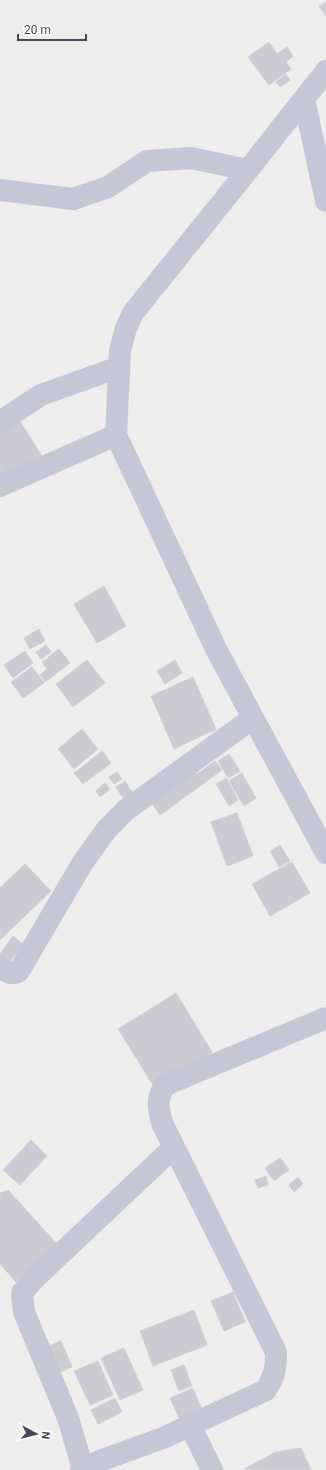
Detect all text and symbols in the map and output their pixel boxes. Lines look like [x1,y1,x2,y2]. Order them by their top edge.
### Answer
scale bar [18,16,86,42]
text: 20 m [24,23,51,37]
north arrow [16,1414,56,1454]
text: N [38,1431,52,1440]

